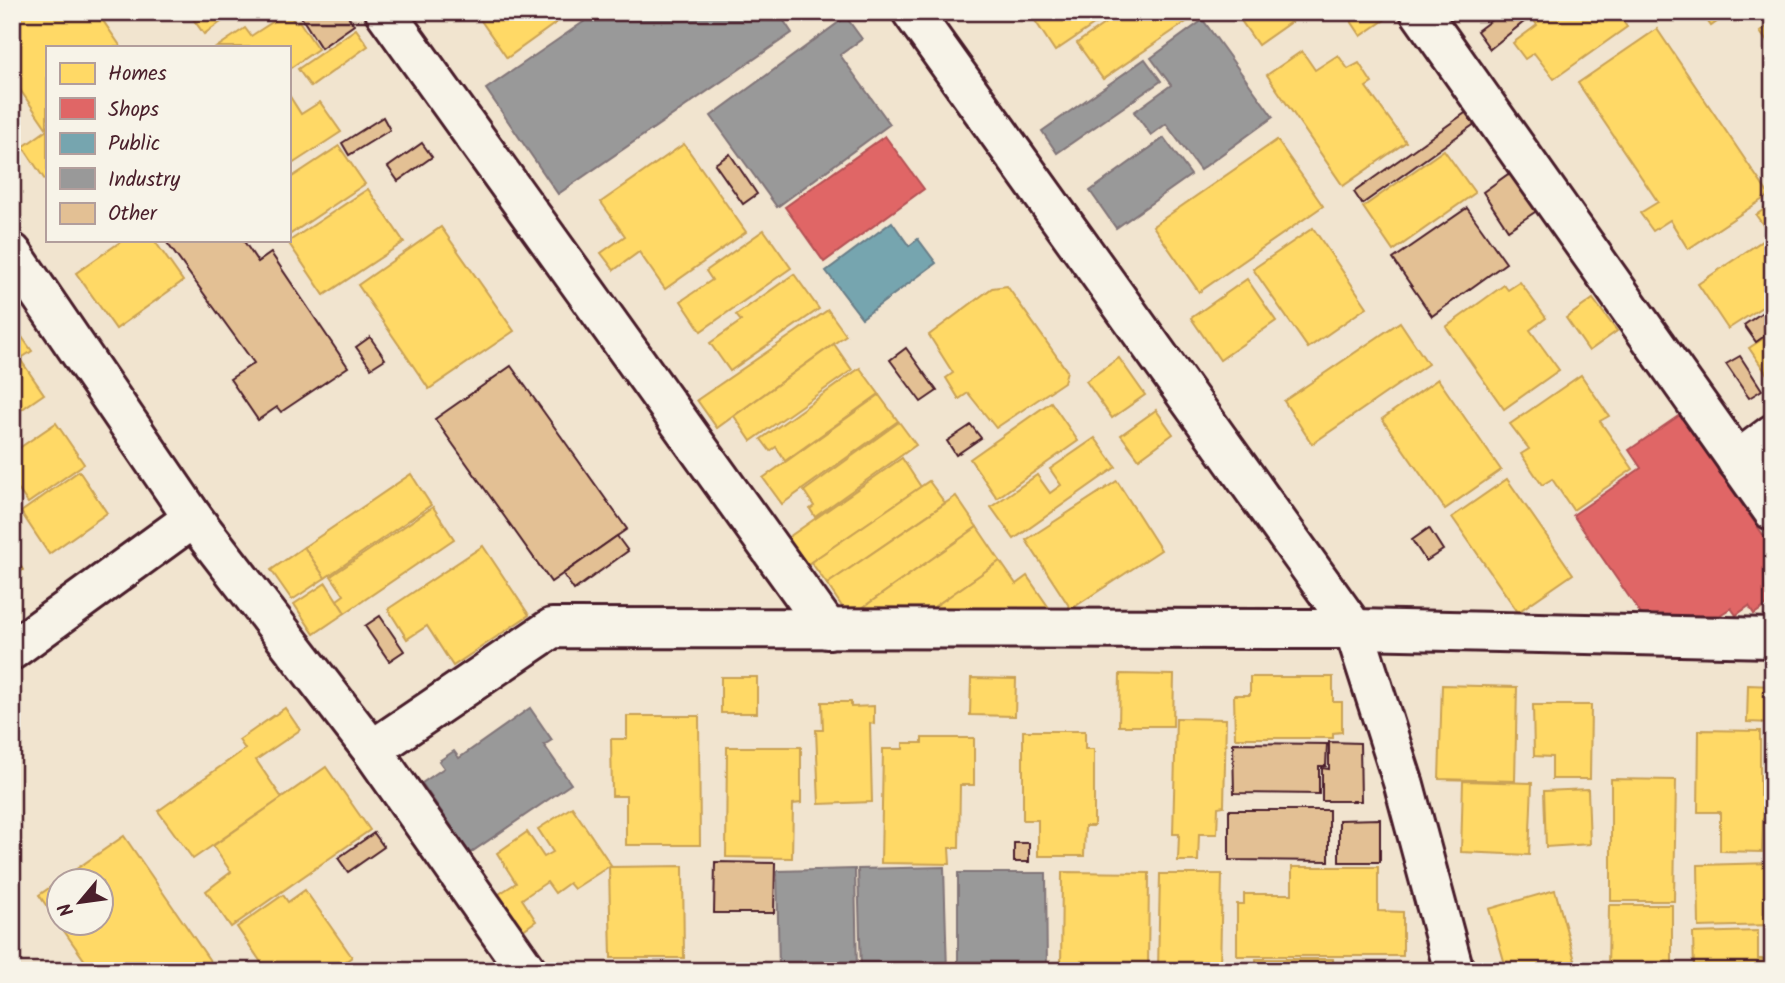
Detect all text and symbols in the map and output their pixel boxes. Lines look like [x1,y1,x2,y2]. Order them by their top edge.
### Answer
legend [46,46,290,242]
text: Homes [108,58,167,91]
text: Shops [108,94,159,127]
text: Public [108,128,160,161]
text: Industry [108,164,180,197]
text: Other [108,198,158,231]
north arrow [46,867,116,937]
text: N [51,897,83,922]

